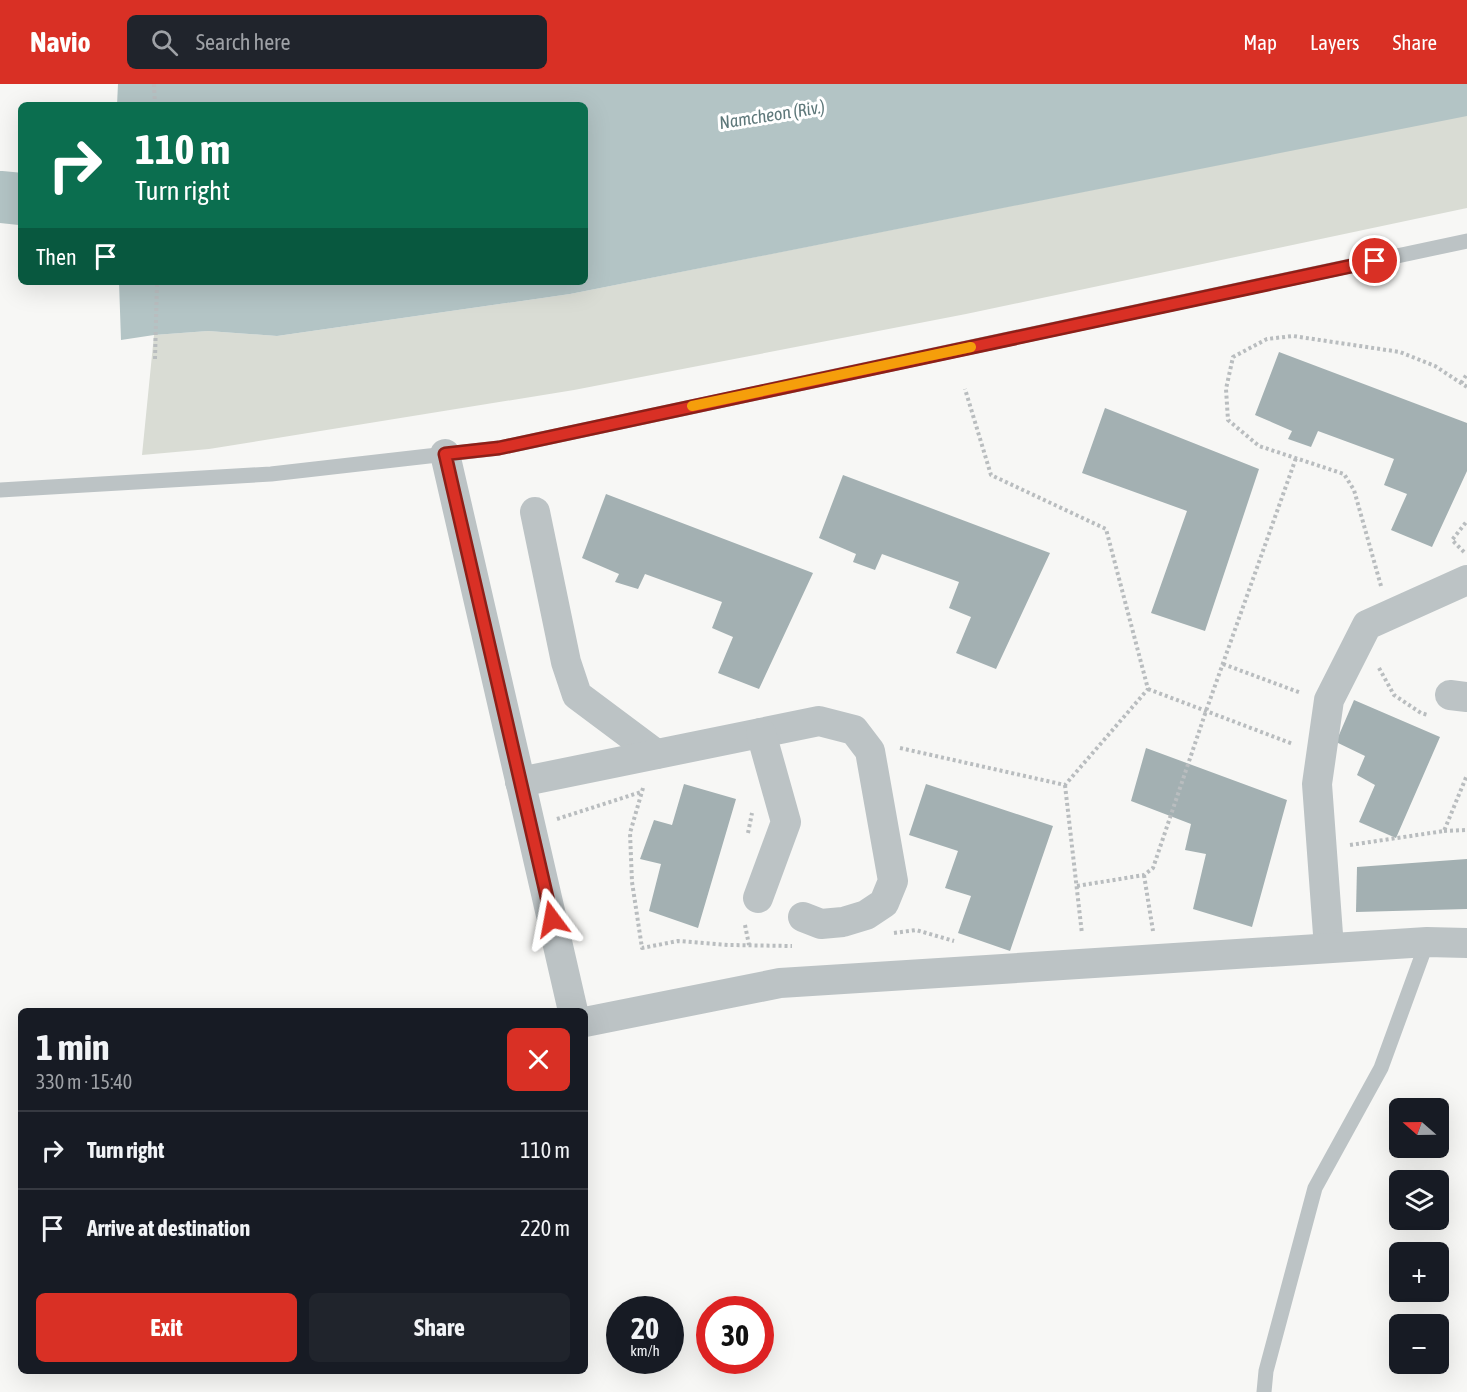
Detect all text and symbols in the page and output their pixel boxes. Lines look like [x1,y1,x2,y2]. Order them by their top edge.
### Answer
search box [127,15,547,69]
text: Navio [30,26,91,58]
icon: search [148,26,181,59]
text: Search here [196,29,291,55]
text: Map [1243,30,1277,54]
text: Layers [1310,30,1360,54]
text: Share [1393,30,1437,54]
water label: Namcheon (Riv.) [718,96,826,133]
text: 110 m [135,125,230,173]
icon: right [36,126,114,204]
text: Turn right [135,175,230,206]
pin [1349,235,1400,286]
icon: arrive [89,240,122,273]
text: Then [36,244,77,270]
icon: arrive [1358,244,1391,277]
position arrow [520,887,584,951]
text: 1 min [36,1026,110,1068]
button: close [507,1028,570,1091]
text: 330 m · 15:40 [36,1070,132,1093]
north arrow [1389,1098,1449,1158]
map controls [1389,1098,1449,1374]
icon: right [36,1134,69,1167]
text: Turn right [87,1137,164,1163]
text: 110 m [520,1137,570,1163]
button: layers [1389,1170,1449,1230]
icon: arrive [36,1212,69,1245]
text: Arrive at destination [87,1215,250,1241]
text: 220 m [520,1215,570,1241]
button: + [1389,1242,1449,1302]
button: Exit [36,1293,297,1362]
button: Share [309,1293,570,1362]
speed limit sign: 30 [696,1296,774,1374]
text: 20 [631,1311,659,1345]
button: − [1389,1314,1449,1374]
text: km/h [630,1342,660,1359]

